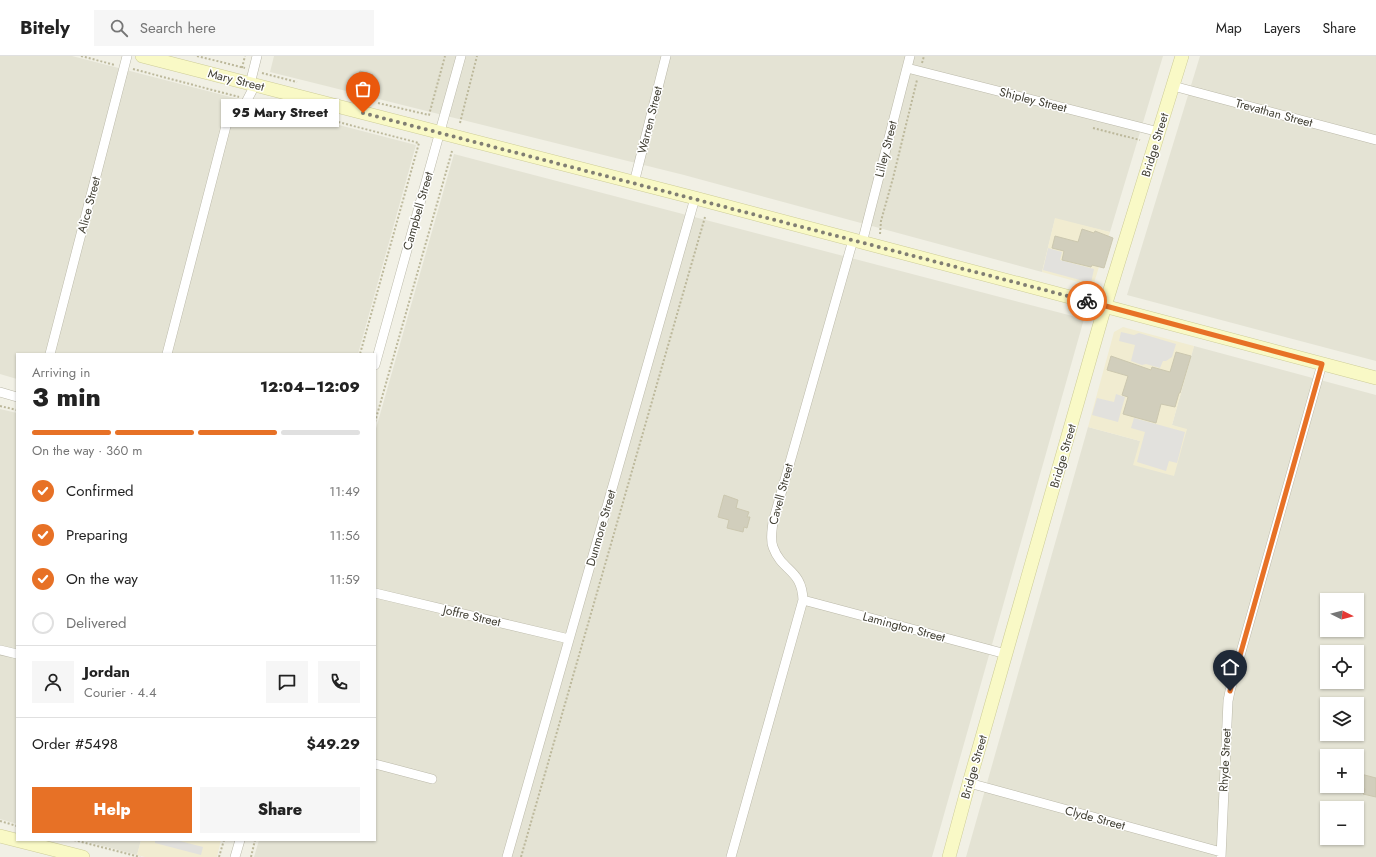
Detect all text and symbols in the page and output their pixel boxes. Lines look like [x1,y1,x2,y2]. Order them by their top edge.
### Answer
search box [94,10,374,46]
text: Bitely [20,14,70,41]
icon: search [108,17,130,39]
text: Search here [140,17,216,39]
text: Map [1216,18,1242,38]
text: Layers [1264,18,1300,38]
text: Share [1322,18,1356,38]
street label: Mary Street [206,64,266,96]
pin [346,72,380,113]
icon: bag [352,78,374,100]
street label: Shipley Street [997,83,1069,117]
street label: Warren Street [633,84,667,156]
street label: Trevathan Street [1233,94,1315,132]
callout: 95 Mary Street [221,99,339,127]
text: 95 Mary Street [232,103,328,122]
street label: Bridge Street [1137,111,1173,179]
street label: Lilley Street [870,119,902,179]
street label: Campbell Street [398,169,438,252]
street label: Alice Street [73,175,105,235]
courier [1067,281,1107,321]
icon: bike [1076,290,1098,312]
text: Arriving in [32,363,90,382]
text: 12:04–12:09 [260,376,360,398]
text: 3 min [32,378,101,416]
street label: Bridge Street [1045,422,1081,490]
text: On the way · 360 m [32,441,142,460]
street label: Cavell Street [764,461,798,527]
icon: check [32,480,54,502]
text: Confirmed [66,480,134,502]
text: 11:49 [329,482,360,501]
street label: Dunmore Street [581,487,621,568]
icon: check [32,524,54,546]
text: Preparing [66,524,128,546]
text: 11:56 [330,526,360,545]
icon: check [32,568,54,590]
text: On the way [66,568,138,590]
text: 11:59 [330,570,360,589]
north arrow [1320,593,1364,637]
map controls [1320,593,1364,845]
street label: Joffre Street [439,600,503,631]
street label: Lamington Street [861,607,947,647]
text: Delivered [66,612,127,634]
button: locate [1320,645,1364,689]
pin [1213,650,1247,691]
icon: home [1219,656,1241,678]
button: person [32,661,74,703]
text: Jordan [84,661,130,683]
button: chat [266,661,308,703]
button: phone [318,661,360,703]
text: Courier · 4.4 [84,683,157,702]
button: layers [1320,697,1364,741]
street label: Rhyde Street [1214,728,1236,792]
text: Order #5498 [32,733,118,755]
text: $49.29 [307,733,360,755]
street label: Bridge Street [956,733,992,801]
button: + [1320,749,1364,793]
button: Help [32,787,192,833]
button: Share [200,787,360,833]
street label: Clyde Street [1063,801,1127,835]
button: − [1320,801,1364,845]

